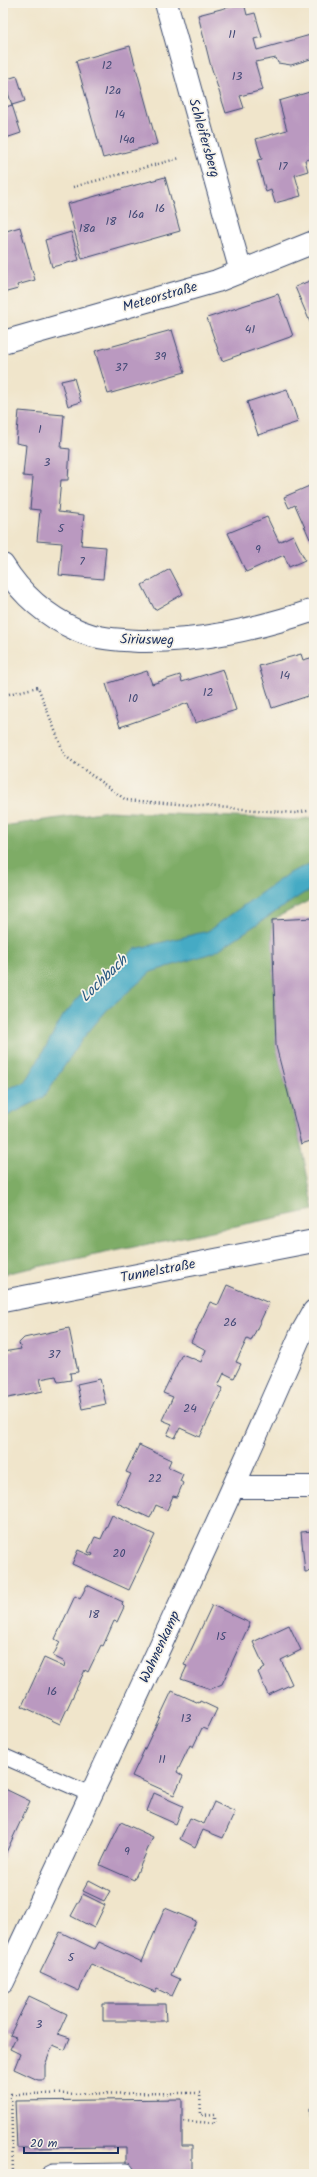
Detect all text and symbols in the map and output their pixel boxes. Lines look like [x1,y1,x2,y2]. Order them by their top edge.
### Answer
house number: 11 [228,25,236,44]
house number: 12 [102,56,112,75]
house number: 13 [232,67,242,86]
house number: 12a [105,81,122,100]
street label: Schleifersberg [182,96,226,180]
house number: 14 [115,105,126,124]
house number: 14a [119,130,135,149]
house number: 17 [278,157,288,176]
house number: 16 [155,199,165,218]
house number: 16a [128,205,144,224]
house number: 18 [106,212,117,231]
house number: 18a [79,219,96,238]
street label: Meteorstraße [120,276,201,318]
house number: 41 [245,320,255,339]
house number: 39 [154,347,166,366]
house number: 37 [115,358,128,377]
house number: 1 [38,420,42,439]
house number: 3 [44,453,51,472]
house number: 5 [58,519,66,538]
house number: 9 [255,540,261,559]
house number: 7 [79,552,85,571]
street label: Siriusweg [120,629,174,651]
house number: 14 [280,666,291,685]
house number: 12 [203,683,213,702]
house number: 10 [128,689,138,708]
water label: Lochbach [74,948,135,1008]
street label: Tunnelstraße [119,1253,198,1289]
house number: 26 [223,1313,237,1332]
house number: 37 [48,1345,61,1364]
house number: 24 [183,1399,197,1418]
house number: 22 [148,1469,162,1488]
house number: 20 [113,1544,125,1563]
house number: 18 [89,1605,100,1624]
street label: Wahnenkamp [134,1607,186,1687]
house number: 15 [216,1627,228,1646]
house number: 16 [47,1682,57,1701]
house number: 13 [181,1709,191,1728]
house number: 11 [158,1750,166,1769]
house number: 9 [124,1842,130,1861]
house number: 5 [68,1948,76,1967]
house number: 3 [36,2015,43,2034]
scale bar [24,2129,118,2155]
text: 20 m [30,2134,58,2153]

